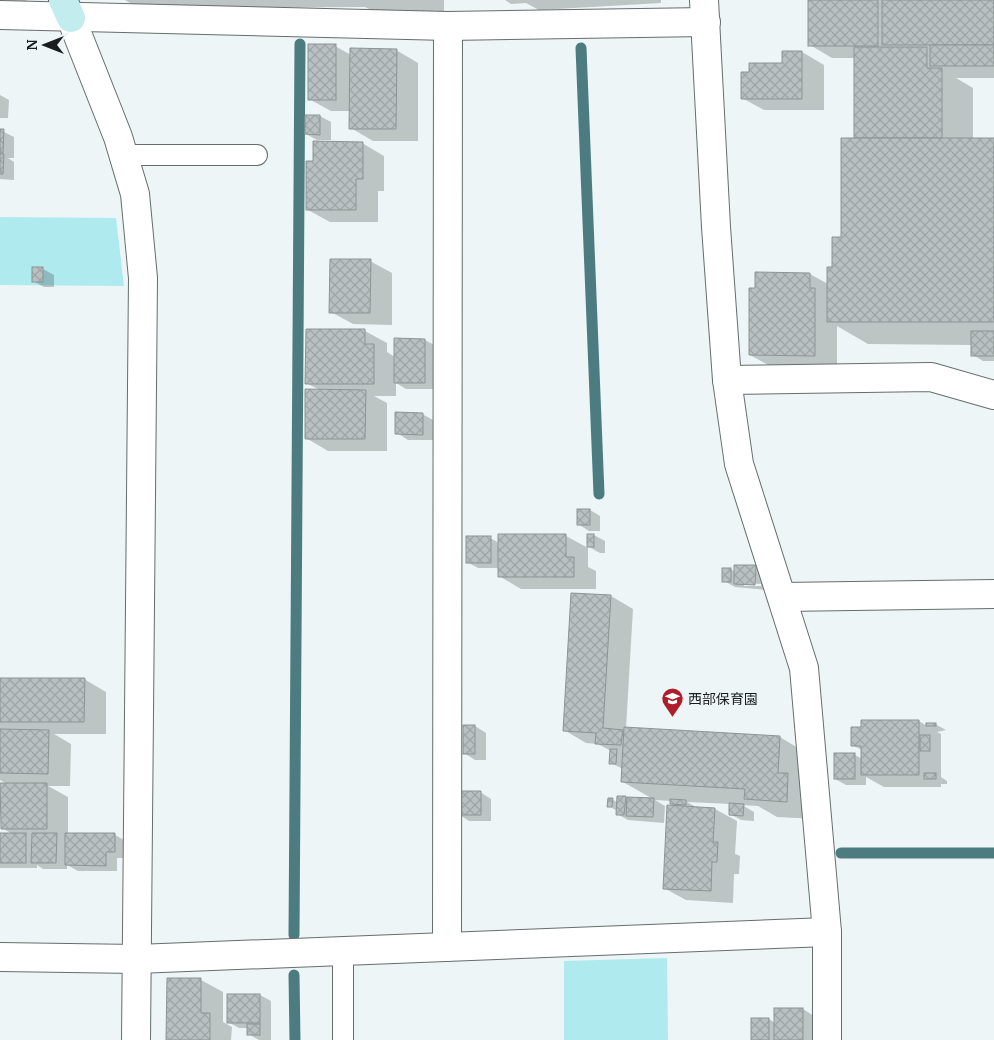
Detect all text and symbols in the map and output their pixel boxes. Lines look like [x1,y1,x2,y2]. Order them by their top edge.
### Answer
north arrow [20,20,70,70]
text: N [23,39,41,51]
school or university icon: 西部保育園 [660,687,684,718]
place label: 西部保育園 [688,690,758,708]

